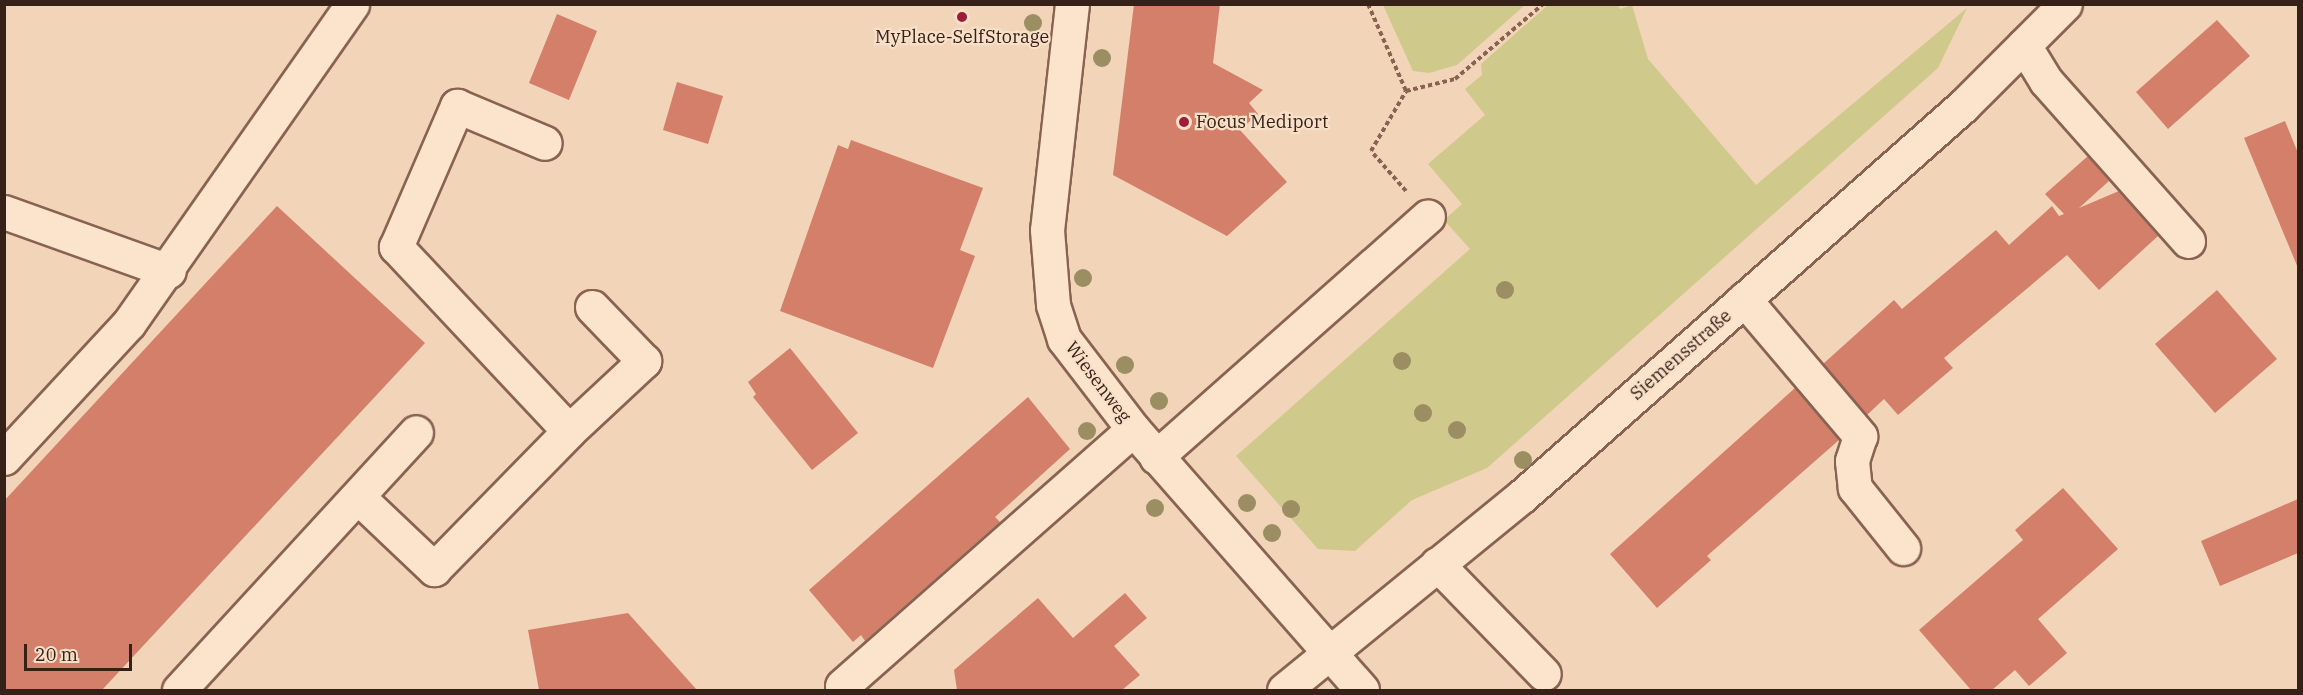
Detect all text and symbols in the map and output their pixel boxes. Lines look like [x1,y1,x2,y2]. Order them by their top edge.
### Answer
marker: MyPlace-SelfStorage [955,10,969,24]
place label: MyPlace-SelfStorage [875,26,1049,48]
place label: Focus Mediport [1196,111,1328,133]
marker: Focus Mediport [1177,115,1191,129]
street label: Siemensstraße [1626,305,1736,405]
street label: Wiesenweg [1061,337,1135,427]
scale bar [27,632,135,670]
text: 20 m [35,643,78,666]

